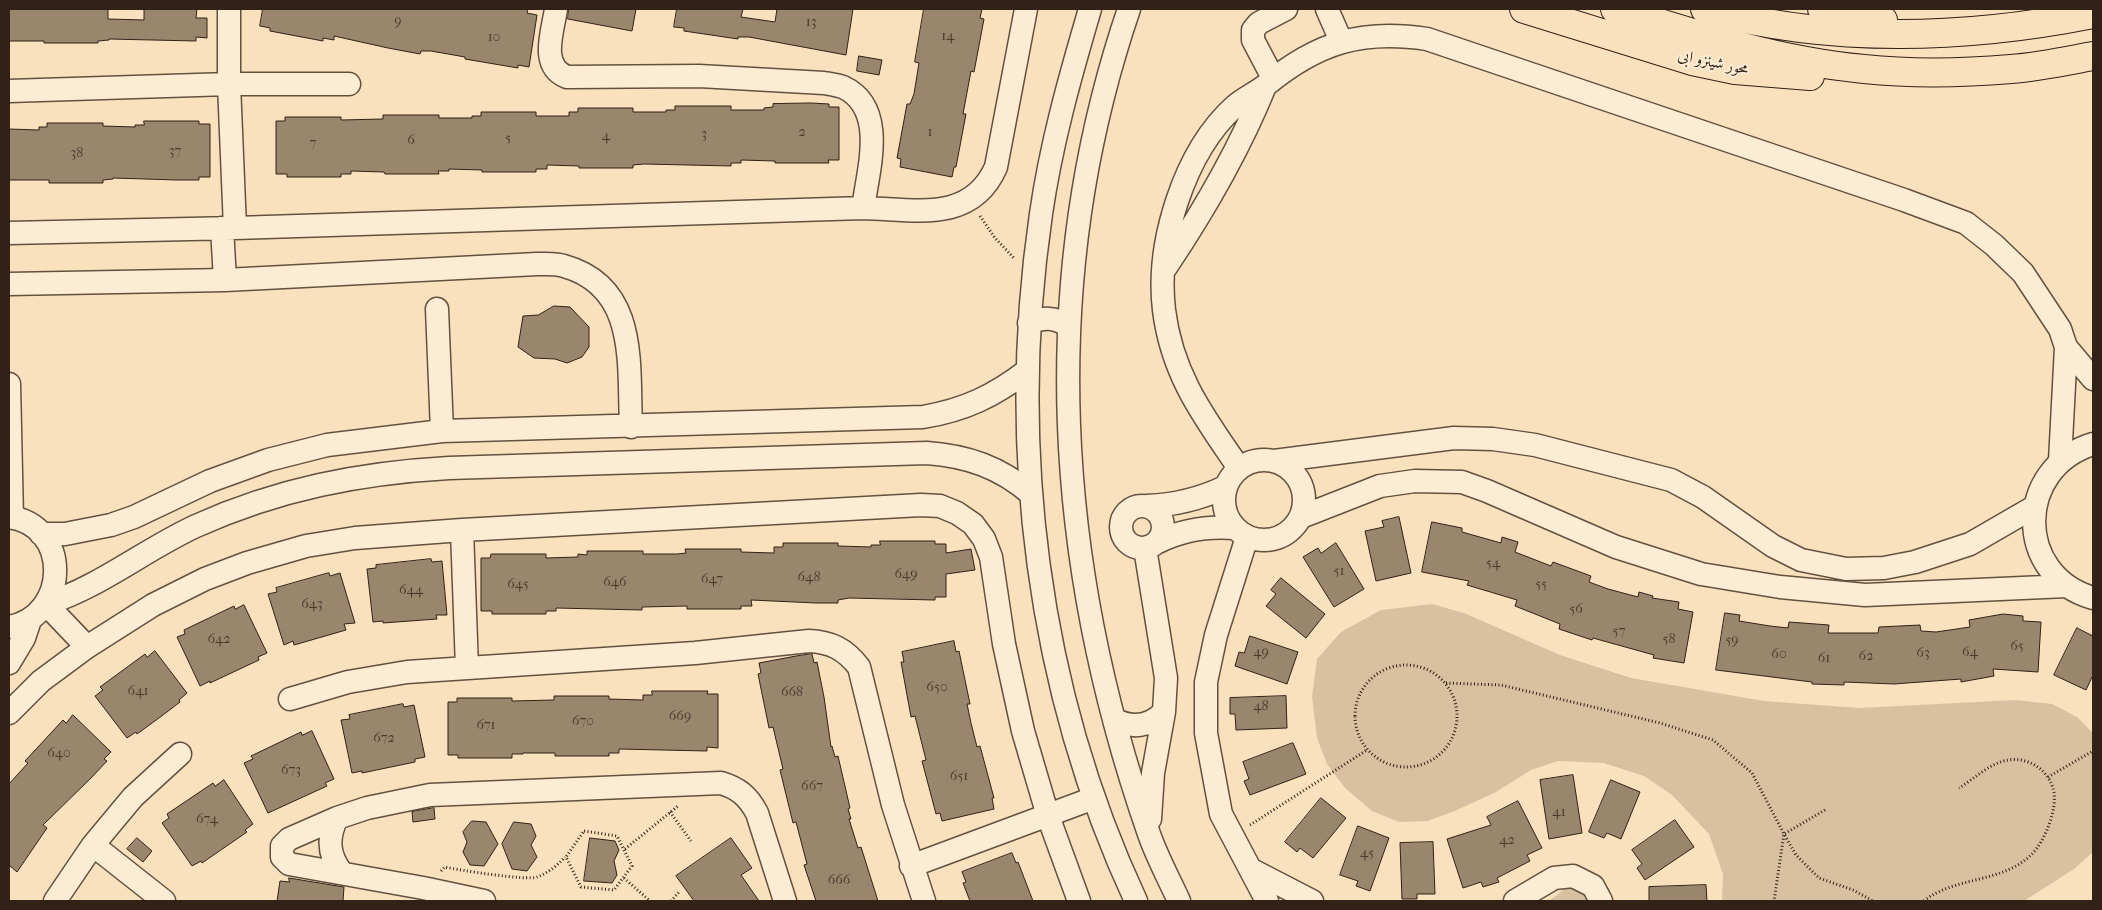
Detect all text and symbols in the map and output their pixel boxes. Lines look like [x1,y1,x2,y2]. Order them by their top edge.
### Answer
house number: 9 [394,14,402,30]
house number: 13 [806,15,816,31]
house number: 14 [941,29,955,45]
house number: 10 [488,30,500,46]
street label: محور شينزو ابى [1676,46,1750,80]
house number: 2 [798,125,806,141]
house number: 1 [928,125,932,141]
house number: 3 [701,127,707,143]
house number: 4 [602,129,610,145]
house number: 5 [505,131,511,147]
house number: 6 [407,133,415,149]
house number: 7 [310,136,316,152]
house number: 37 [169,144,181,160]
house number: 38 [71,146,83,162]
house number: 54 [1486,556,1500,572]
house number: 51 [1333,564,1345,580]
house number: 649 [894,567,918,583]
house number: 648 [798,570,820,586]
house number: 647 [701,572,723,588]
house number: 646 [603,575,627,591]
house number: 645 [507,577,529,593]
house number: 55 [1535,577,1547,593]
house number: 644 [399,583,423,599]
house number: 643 [301,597,323,613]
house number: 56 [1569,602,1583,618]
house number: 57 [1613,624,1625,640]
house number: 642 [208,632,230,648]
house number: 58 [1662,632,1676,648]
house number: 59 [1725,633,1739,649]
house number: 65 [2010,639,2024,655]
house number: 49 [1253,645,1269,661]
house number: 64 [1962,645,1978,661]
house number: 63 [1916,646,1930,662]
house number: 60 [1771,647,1787,663]
house number: 62 [1859,649,1873,665]
house number: 61 [1818,651,1830,667]
house number: 650 [926,680,948,696]
house number: 641 [128,684,148,700]
house number: 668 [781,685,803,701]
house number: 48 [1253,699,1269,715]
house number: 669 [669,709,691,725]
house number: 670 [572,714,594,730]
house number: 671 [476,718,496,734]
house number: 672 [373,731,395,747]
house number: 640 [47,746,71,762]
house number: 673 [281,763,301,779]
house number: 651 [950,769,968,785]
house number: 667 [801,779,823,795]
house number: 41 [1552,805,1566,821]
house number: 674 [196,812,218,828]
house number: 42 [1499,833,1515,849]
house number: 45 [1360,846,1374,862]
house number: 666 [828,873,850,889]

